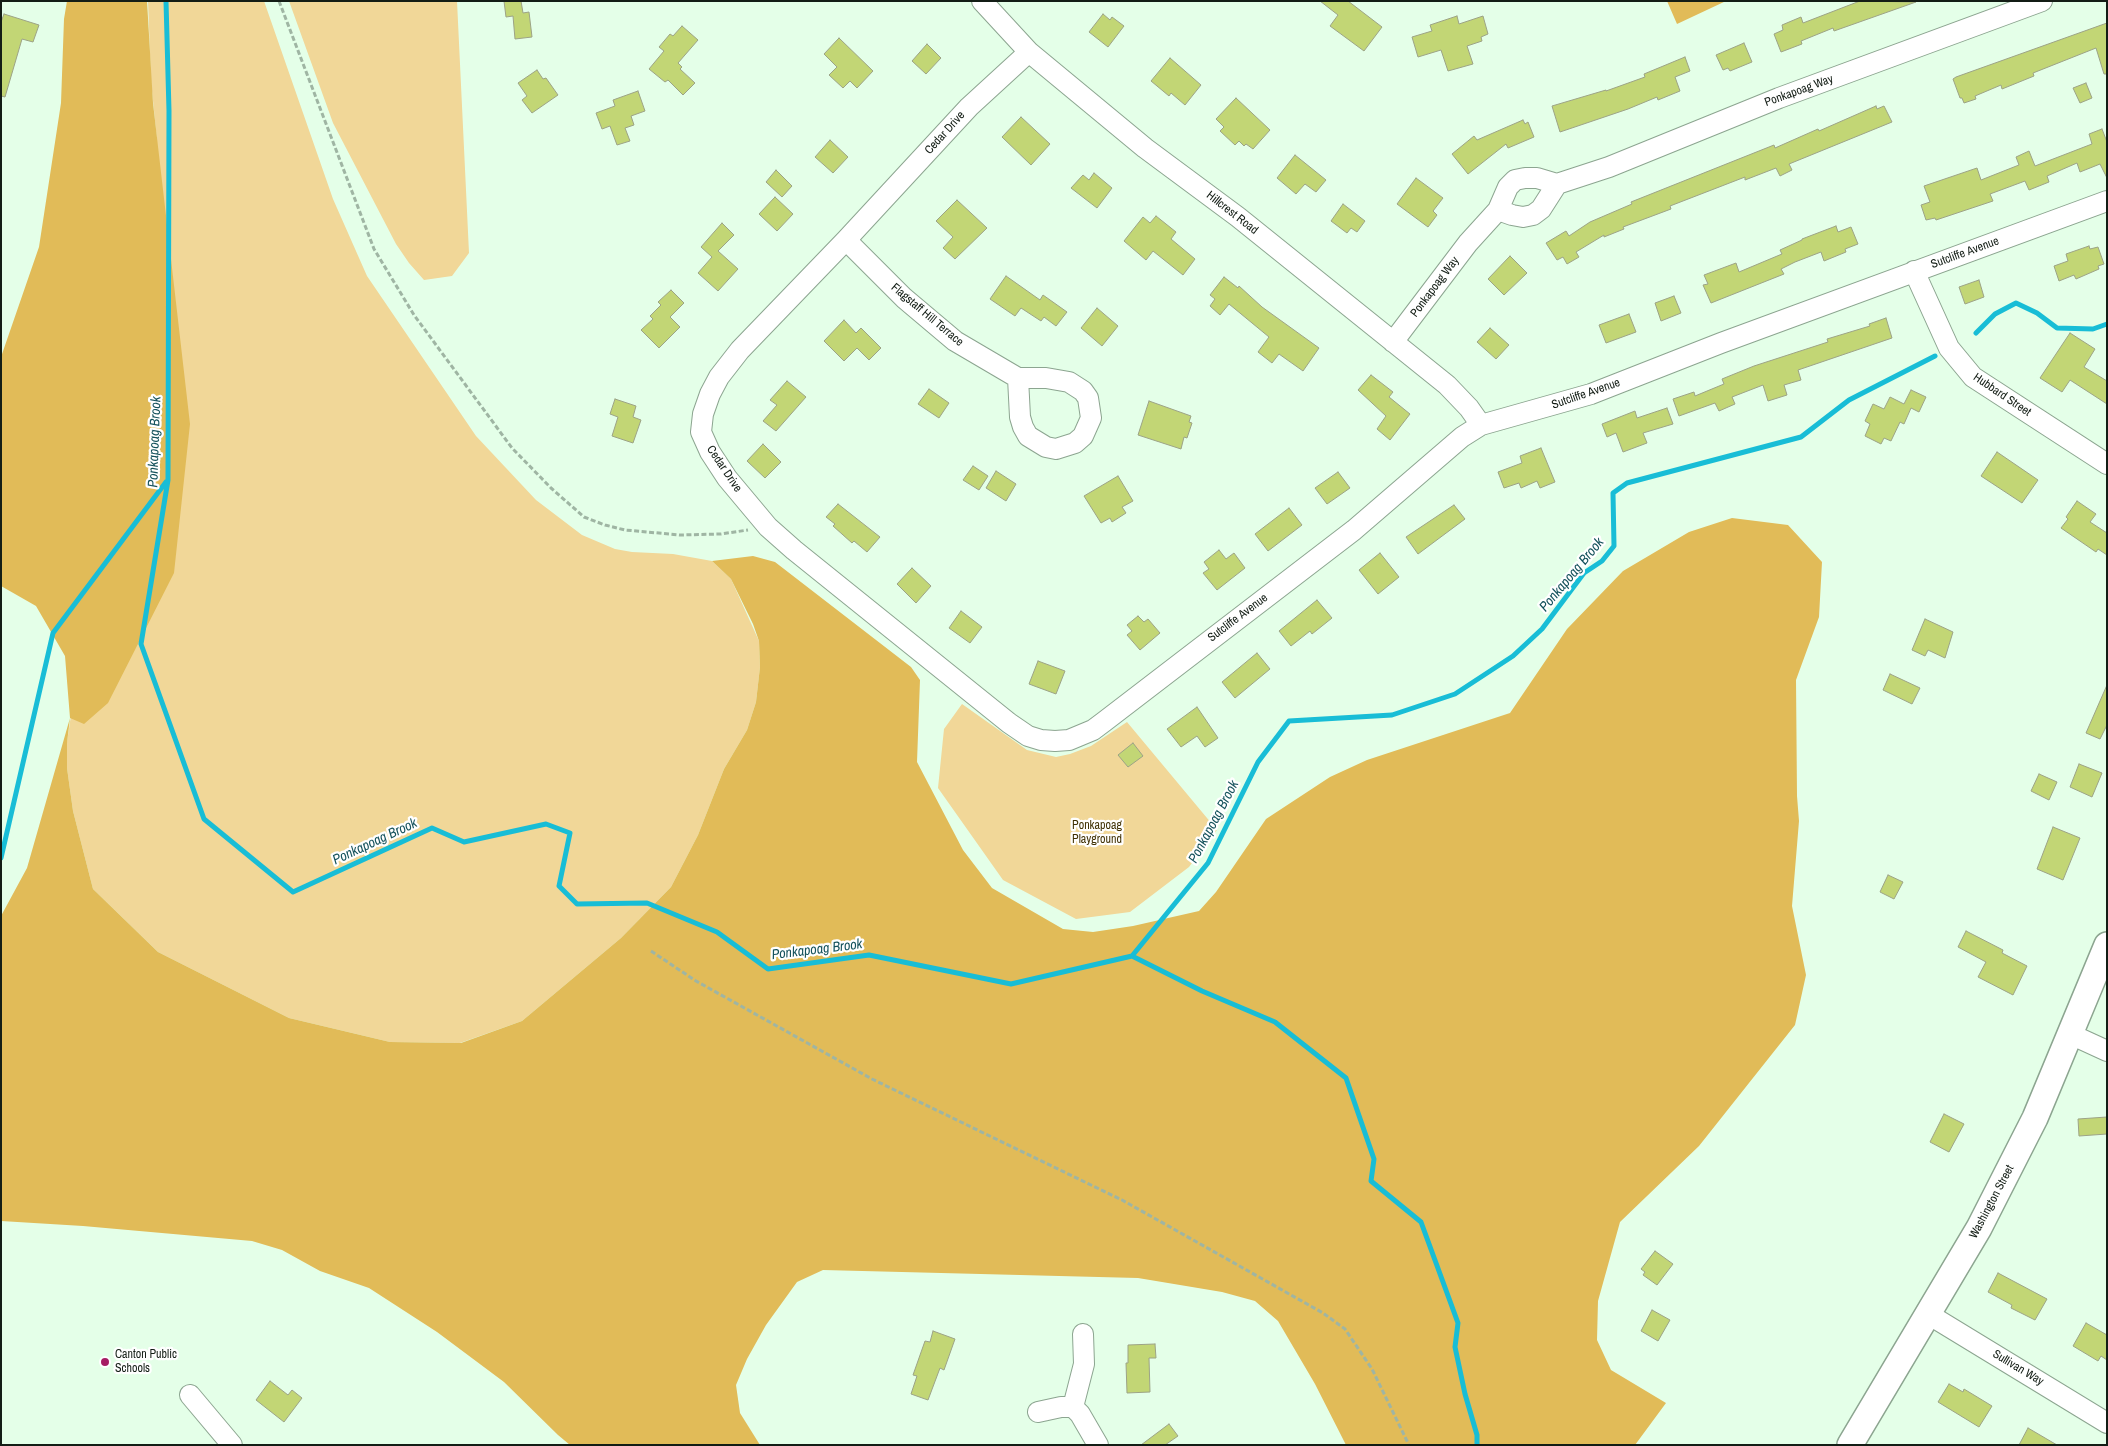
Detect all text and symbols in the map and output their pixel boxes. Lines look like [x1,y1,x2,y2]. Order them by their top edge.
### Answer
street label: Ponkapoag Way [1763,72,1835,110]
street label: Cedar Drive [922,108,968,158]
street label: Hillcrest Road [1203,188,1261,238]
street label: Sutcliffe Avenue [1929,234,2001,272]
street label: Ponkapoag Way [1408,254,1462,320]
street label: Flagstaff Hill Terrace [888,281,966,349]
street label: Hubbard Street [1970,370,2034,420]
street label: Sutcliffe Avenue [1550,376,1622,412]
water label: Ponkapoag Brook [145,396,165,488]
street label: Cedar Drive [703,443,745,495]
water label: Ponkapoag Brook [1536,535,1608,615]
street label: Sutcliffe Avenue [1205,591,1271,645]
water label: Ponkapoag Brook [1185,778,1243,866]
water label: Ponkapoag Brook [330,815,420,869]
park label: Ponkapoag Playground [1072,819,1122,847]
water label: Ponkapoag Brook [771,936,863,964]
street label: Washington Street [1967,1163,2017,1241]
street label: Sullivan Way [1990,1347,2046,1389]
place label: Canton Public Schools [115,1348,177,1376]
marker: Canton Public Schools [99,1356,111,1368]

